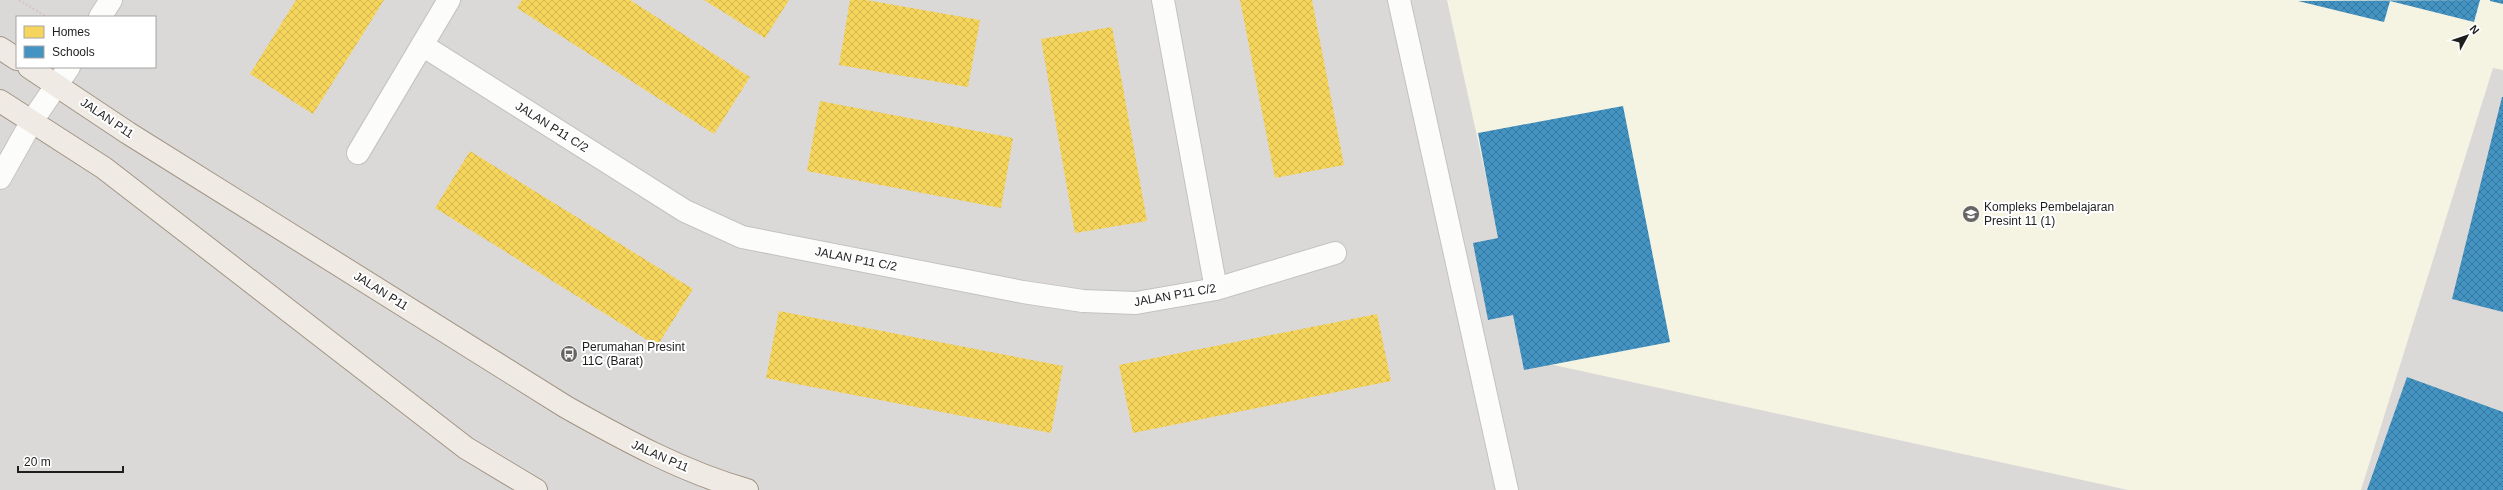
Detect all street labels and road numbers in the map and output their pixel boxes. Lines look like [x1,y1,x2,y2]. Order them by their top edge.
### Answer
street label: JALAN P11 [78,95,137,141]
street label: JALAN P11 C/2 [513,99,591,155]
street label: JALAN P11 C/2 [814,244,898,274]
street label: JALAN P11 [351,269,411,313]
street label: JALAN P11 C/2 [1133,281,1217,309]
street label: JALAN P11 [629,437,691,475]

